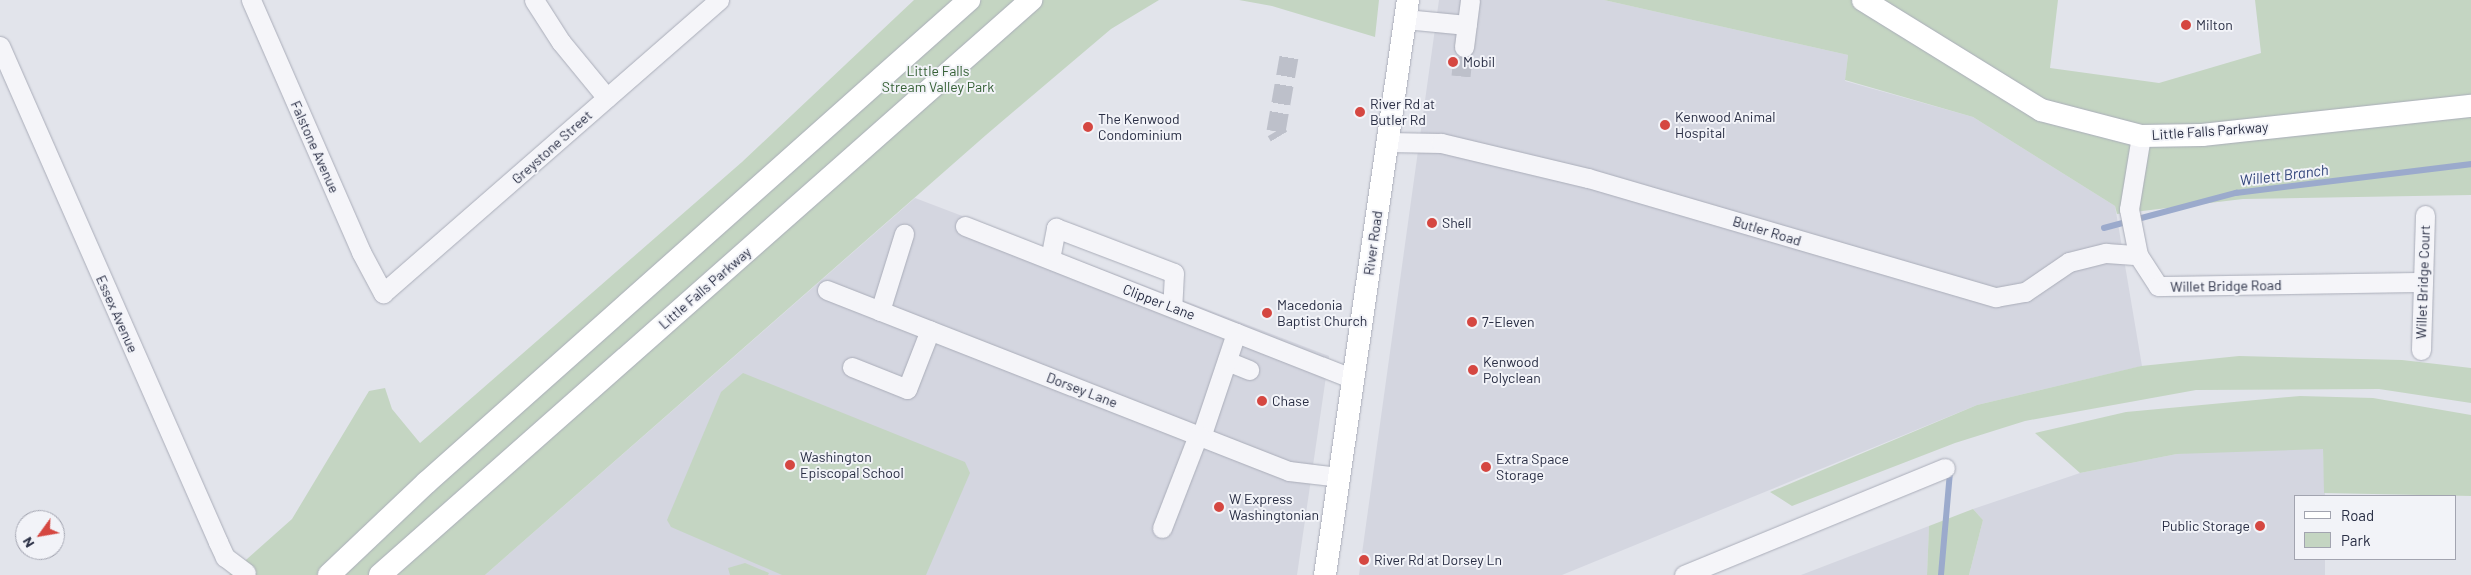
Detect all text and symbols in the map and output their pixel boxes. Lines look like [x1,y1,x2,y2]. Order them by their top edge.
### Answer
place label: Milton [2196,17,2233,33]
marker: Milton [2180,19,2192,31]
place label: Mobil [1463,54,1495,70]
marker: Mobil [1447,56,1459,68]
park label: Little Falls Stream Valley Park [882,63,994,95]
place label: River Rd at Butler Rd [1370,96,1435,128]
street label: Falstone Avenue [287,98,343,196]
marker: River Rd at Butler Rd [1354,106,1366,118]
street label: Greystone Street [508,107,596,187]
place label: Kenwood Animal Hospital [1675,109,1775,142]
place label: The Kenwood Condominium [1098,111,1182,144]
marker: Kenwood Animal Hospital [1659,119,1671,131]
street label: Little Falls Parkway [2151,119,2269,143]
marker: The Kenwood Condominium [1082,121,1094,133]
water label: Willett Branch [2238,161,2330,189]
street label: River Road [1360,210,1386,276]
street label: Butler Road [1731,213,1803,249]
place label: Shell [1442,215,1472,231]
marker: Shell [1426,217,1438,229]
street label: Willet Bridge Court [2413,225,2433,339]
street label: Little Falls Parkway [655,243,755,333]
street label: Essex Avenue [92,273,142,355]
street label: Willet Bridge Road [2170,277,2282,295]
street label: Clipper Lane [1121,281,1197,323]
place label: Macedonia Baptist Church [1277,297,1367,330]
marker: Macedonia Baptist Church [1261,307,1273,319]
place label: 7-Eleven [1482,314,1535,330]
marker: 7-Eleven [1466,316,1478,328]
place label: Kenwood Polyclean [1483,354,1541,387]
marker: Kenwood Polyclean [1467,364,1479,376]
street label: Dorsey Lane [1044,369,1120,411]
place label: Chase [1272,393,1309,409]
marker: Chase [1256,395,1268,407]
place label: Washington Episcopal School [800,449,904,482]
place label: Extra Space Storage [1496,451,1569,484]
marker: Washington Episcopal School [784,459,796,471]
marker: Extra Space Storage [1480,461,1492,473]
place label: W Express Washingtonian [1229,491,1319,524]
legend [2294,495,2456,560]
marker: W Express Washingtonian [1213,501,1225,513]
text: Road [2341,506,2374,524]
north arrow [15,510,65,560]
place label: Public Storage [2162,518,2250,534]
marker: Public Storage [2254,520,2266,532]
text: Park [2341,531,2370,549]
text: N [18,534,37,551]
place label: River Rd at Dorsey Ln [1374,552,1502,568]
marker: River Rd at Dorsey Ln [1358,554,1370,566]

